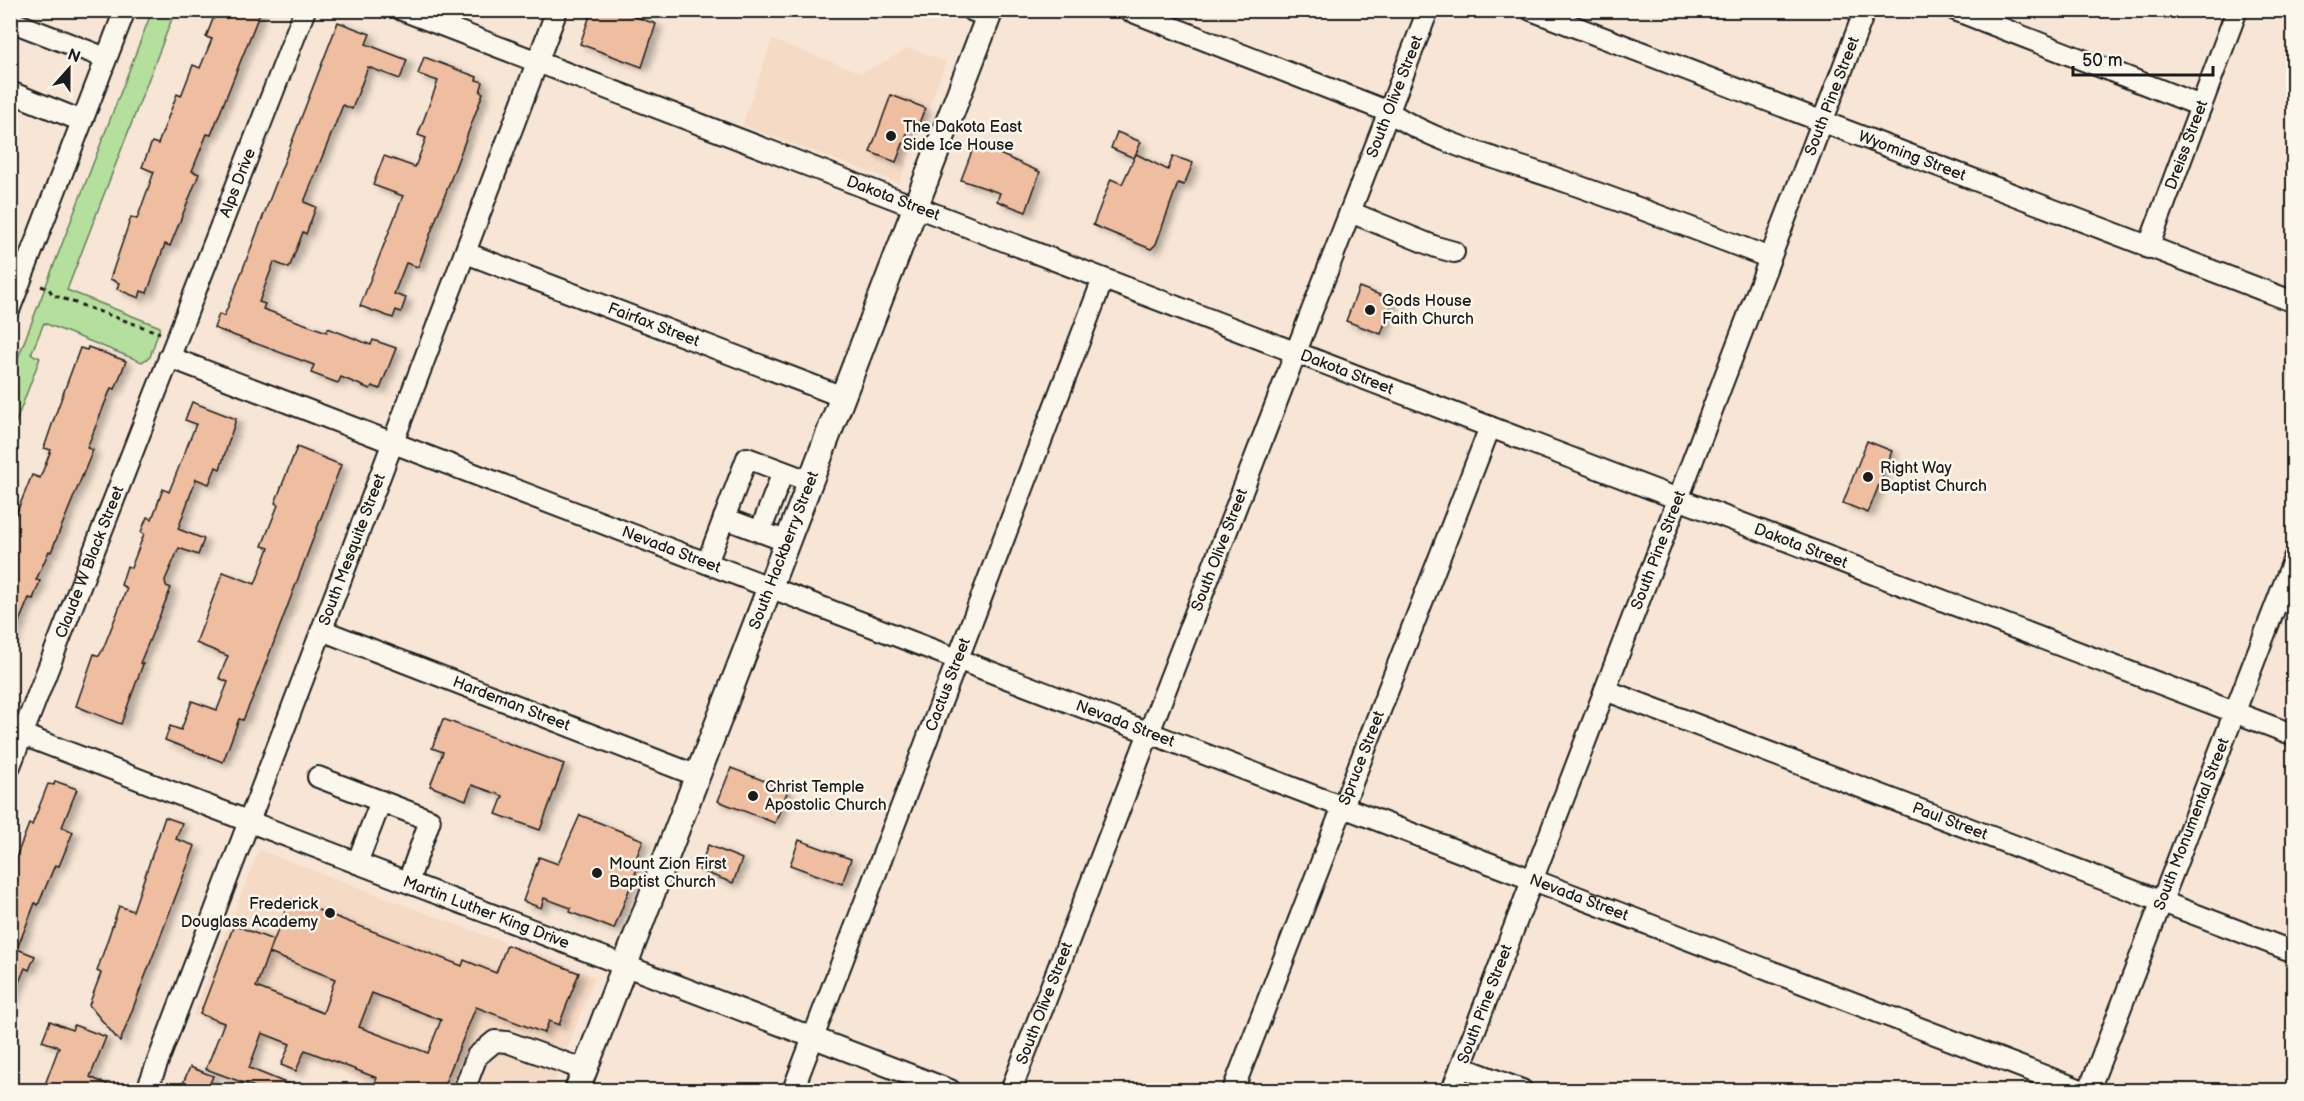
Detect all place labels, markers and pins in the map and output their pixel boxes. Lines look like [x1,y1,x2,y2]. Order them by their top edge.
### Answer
place label: The Dakota East Side Ice House [903,118,1022,155]
marker: The Dakota East Side Ice House [884,129,898,143]
place label: Gods House Faith Church [1382,292,1474,329]
marker: Gods House Faith Church [1363,303,1377,317]
place label: Right Way Baptist Church [1880,459,1987,496]
marker: Right Way Baptist Church [1861,470,1875,484]
place label: Christ Temple Apostolic Church [765,778,887,815]
marker: Christ Temple Apostolic Church [746,789,760,803]
place label: Mount Zion First Baptist Church [609,855,727,892]
marker: Mount Zion First Baptist Church [590,866,604,880]
place label: Frederick Douglass Academy [181,895,319,932]
marker: Frederick Douglass Academy [323,906,337,920]

